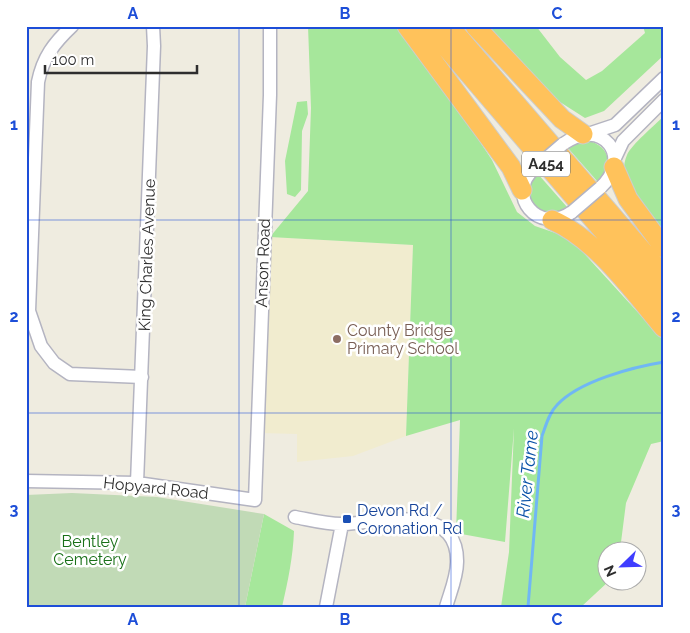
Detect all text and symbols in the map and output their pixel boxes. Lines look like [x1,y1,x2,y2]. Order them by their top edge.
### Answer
text: A [128,4,139,23]
text: B [340,4,351,23]
text: C [552,4,563,23]
scale bar [45,42,198,74]
text: 100 m [52,51,94,69]
text: 1 [10,115,18,134]
text: 1 [672,115,680,134]
road number: A454 [522,152,570,176]
street label: King Charles Avenue [135,178,159,332]
street label: Anson Road [252,218,274,308]
text: 2 [9,307,19,326]
text: 2 [671,307,681,326]
place label: County Bridge Primary School [347,321,459,358]
marker: County Bridge Primary School [331,333,343,345]
water label: River Tame [512,429,542,519]
street label: Hopyard Road [102,473,210,503]
text: 3 [10,500,19,519]
text: 3 [672,500,681,519]
place label: Devon Rd / Coronation Rd [357,501,462,538]
marker: Devon Rd / Coronation Rd [341,513,353,525]
park label: Bentley Cemetery [53,532,127,569]
north arrow [598,540,648,590]
text: N [601,563,619,579]
text: A [128,610,139,629]
text: B [340,610,351,629]
text: C [552,610,563,629]

